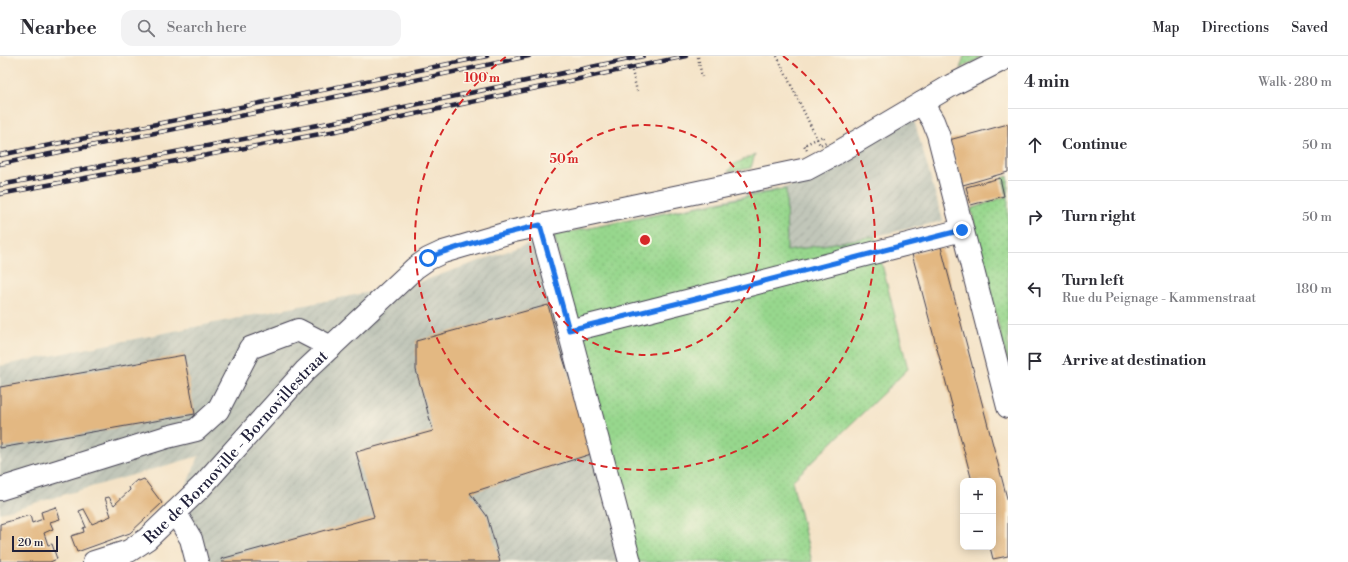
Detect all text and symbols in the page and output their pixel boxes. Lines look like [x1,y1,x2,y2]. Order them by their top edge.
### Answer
search box [121,10,401,46]
text: Nearbee [20,16,97,40]
icon: search [135,17,157,39]
text: Search here [167,18,247,37]
text: Map [1152,19,1180,37]
text: Directions [1202,19,1269,37]
text: Saved [1291,19,1328,37]
text: 100 m [464,71,500,86]
text: 4 min [1024,71,1069,93]
text: Walk · 280 m [1258,74,1332,90]
icon: ahead [1024,134,1046,156]
text: Continue [1062,135,1127,154]
text: 50 m [1302,137,1332,153]
text: 50 m [549,152,579,167]
icon: right [1024,206,1046,228]
text: Turn right [1062,207,1136,226]
text: 50 m [1302,209,1332,225]
route end [953,221,971,239]
centre of rings [638,233,652,247]
route start [419,249,437,267]
text: Turn left [1062,271,1124,290]
icon: left [1024,278,1046,300]
text: 180 m [1296,281,1332,297]
text: Rue du Peignage - Kammenstraat [1062,290,1256,306]
street label: Rue de Bornoville - Bornovillestraat [139,346,332,548]
icon: arrive [1024,350,1046,372]
text: Arrive at destination [1062,351,1206,370]
map controls [960,478,996,550]
button: + [960,478,996,514]
button: − [960,514,996,550]
scale bar [12,534,58,553]
text: 20 m [18,536,43,550]

